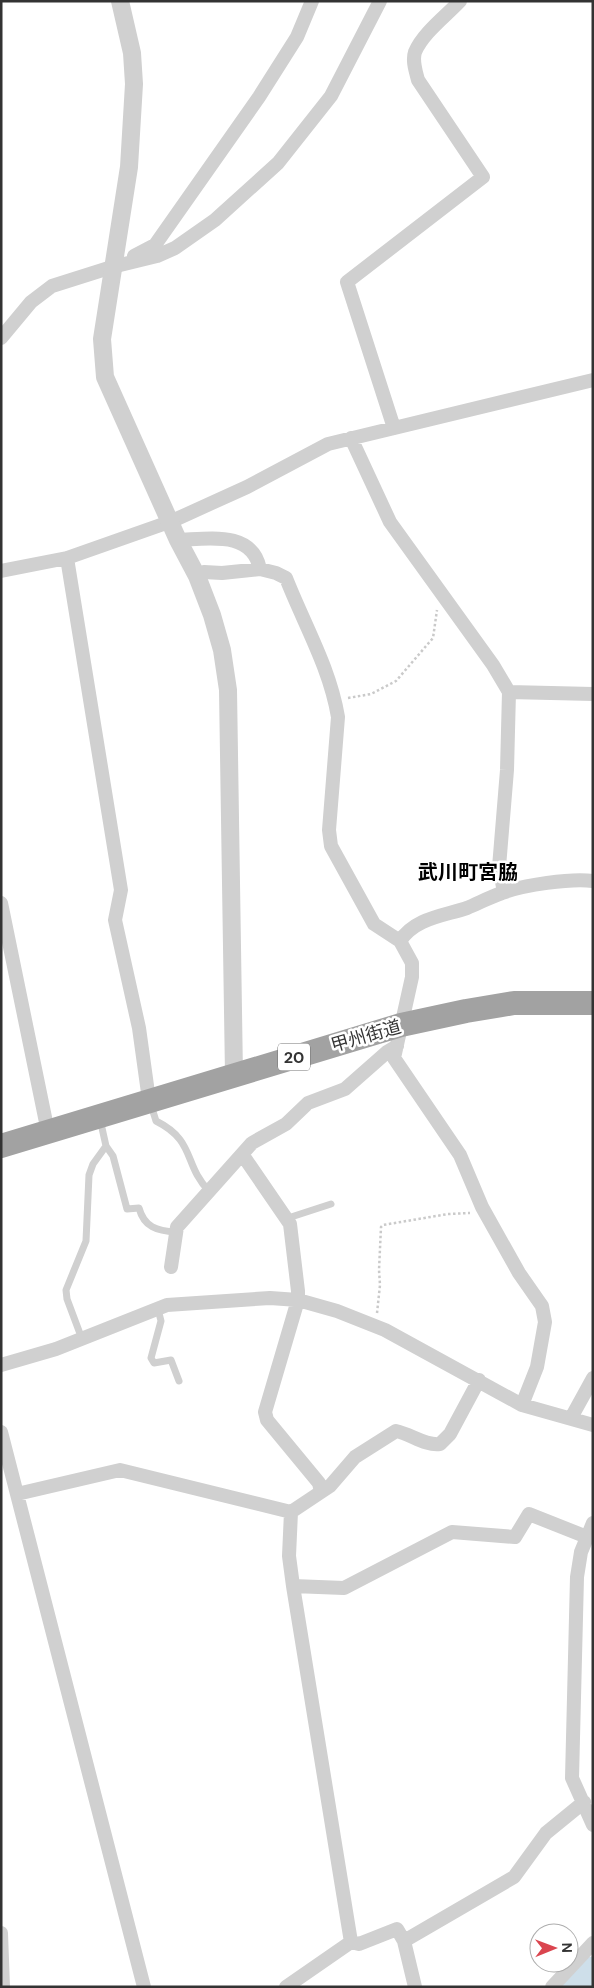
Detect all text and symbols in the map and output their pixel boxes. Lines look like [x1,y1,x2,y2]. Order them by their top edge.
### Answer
district label: 武川町宮脇 [418,859,518,885]
street label: 甲州街道 [328,1015,404,1057]
road number: 20 [278,1044,310,1070]
north arrow [529,1923,579,1973]
text: N [558,1943,576,1953]

